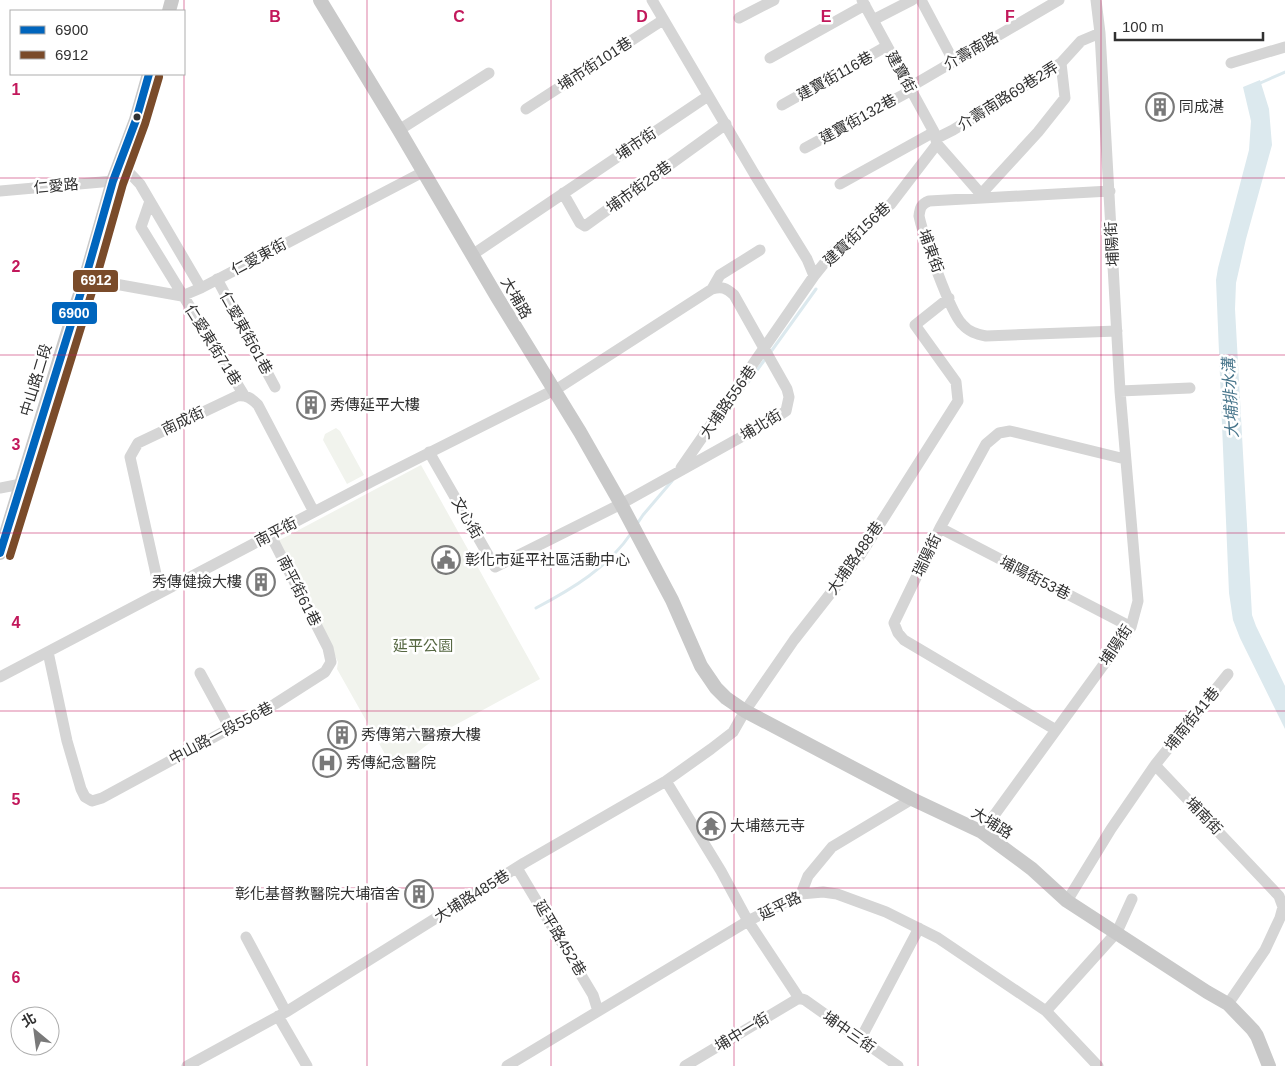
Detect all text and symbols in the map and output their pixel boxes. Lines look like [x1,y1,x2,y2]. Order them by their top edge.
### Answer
text: B [269,8,281,25]
text: C [453,8,465,25]
text: D [636,8,648,25]
text: E [821,8,832,25]
text: F [1005,8,1015,25]
legend [10,10,185,75]
scale bar [1115,10,1262,42]
text: 100 m [1122,18,1164,35]
text: 6900 [55,21,88,38]
street label: 介壽南路 [941,28,1001,73]
street label: 埔市街101巷 [554,33,635,94]
text: 6912 [55,46,88,63]
street label: 建寶街116巷 [794,48,876,103]
street label: 建寶街 [883,48,920,96]
street label: 介壽南路69巷2弄 [954,58,1061,133]
text: 1 [12,81,21,98]
street label: 建寶街132巷 [816,91,899,147]
building icon: 同成湛 [1145,92,1175,122]
place label: 同成湛 [1179,98,1224,115]
unlabelled marker [132,112,142,122]
street label: 埔市街 [612,124,659,163]
street label: 埔市街28巷 [603,157,675,216]
street label: 仁愛路 [33,175,79,196]
street label: 建寶街156巷 [820,198,894,269]
street label: 埔陽街 [1102,221,1121,267]
street label: 埔東街 [916,227,947,275]
street label: 仁愛東街 [228,235,289,278]
text: 2 [12,258,21,275]
line badge: 6912 [72,269,119,293]
text: 6912 [80,272,112,288]
street label: 大埔路 [498,274,535,321]
street label: 仁愛東街61巷 [217,289,276,377]
line badge: 6900 [51,301,98,325]
street label: 仁愛東街71巷 [182,301,245,388]
text: 6900 [58,305,90,321]
street label: 中山路二段 [16,341,55,418]
water label: 大埔排水溝 [1220,356,1241,438]
street label: 大埔路556巷 [696,362,759,441]
building icon: 秀傳延平大樓 [296,390,326,420]
place label: 秀傳延平大樓 [330,396,420,413]
street label: 南成街 [159,403,207,438]
street label: 埔北街 [737,406,784,443]
text: 3 [12,436,21,453]
street label: 文心街 [449,494,486,541]
street label: 南平街 [252,514,300,549]
street label: 大埔路488巷 [823,518,886,597]
street label: 瑞陽街 [909,531,944,579]
public building icon: 彰化市延平社區活動中心 [431,545,461,575]
place label: 彰化市延平社區活動中心 [465,551,630,568]
street label: 南平街61巷 [274,553,324,629]
street label: 埔陽街53巷 [997,553,1073,603]
building icon: 秀傳健撿大樓 [246,567,276,597]
place label: 秀傳健撿大樓 [152,573,242,590]
text: 4 [12,614,21,631]
street label: 埔陽街 [1096,621,1135,668]
park label: 延平公園 [393,637,453,654]
street label: 埔南街41巷 [1161,684,1222,754]
street label: 中山路一段556巷 [166,698,276,767]
building icon: 秀傳第六醫療大樓 [327,720,357,750]
place label: 秀傳第六醫療大樓 [361,726,481,743]
hospital icon: 秀傳紀念醫院 [312,748,342,778]
place label: 秀傳紀念醫院 [346,754,436,771]
text: 5 [12,791,21,808]
street label: 埔南街 [1183,794,1226,838]
street label: 大埔路 [969,803,1016,842]
temple icon: 大埔慈元寺 [696,811,726,841]
place label: 大埔慈元寺 [730,817,805,834]
street label: 大埔路485巷 [431,866,512,925]
building icon: 彰化基督教醫院大埔宿舍 [404,879,434,909]
place label: 彰化基督教醫院大埔宿舍 [235,885,400,902]
street label: 延平路 [756,888,804,923]
street label: 延平路452巷 [531,897,590,979]
text: 6 [12,969,21,986]
north arrow [10,1006,60,1056]
street label: 埔中三街 [820,1007,879,1056]
text: 北 [19,1009,39,1030]
street label: 埔中一街 [712,1009,772,1054]

